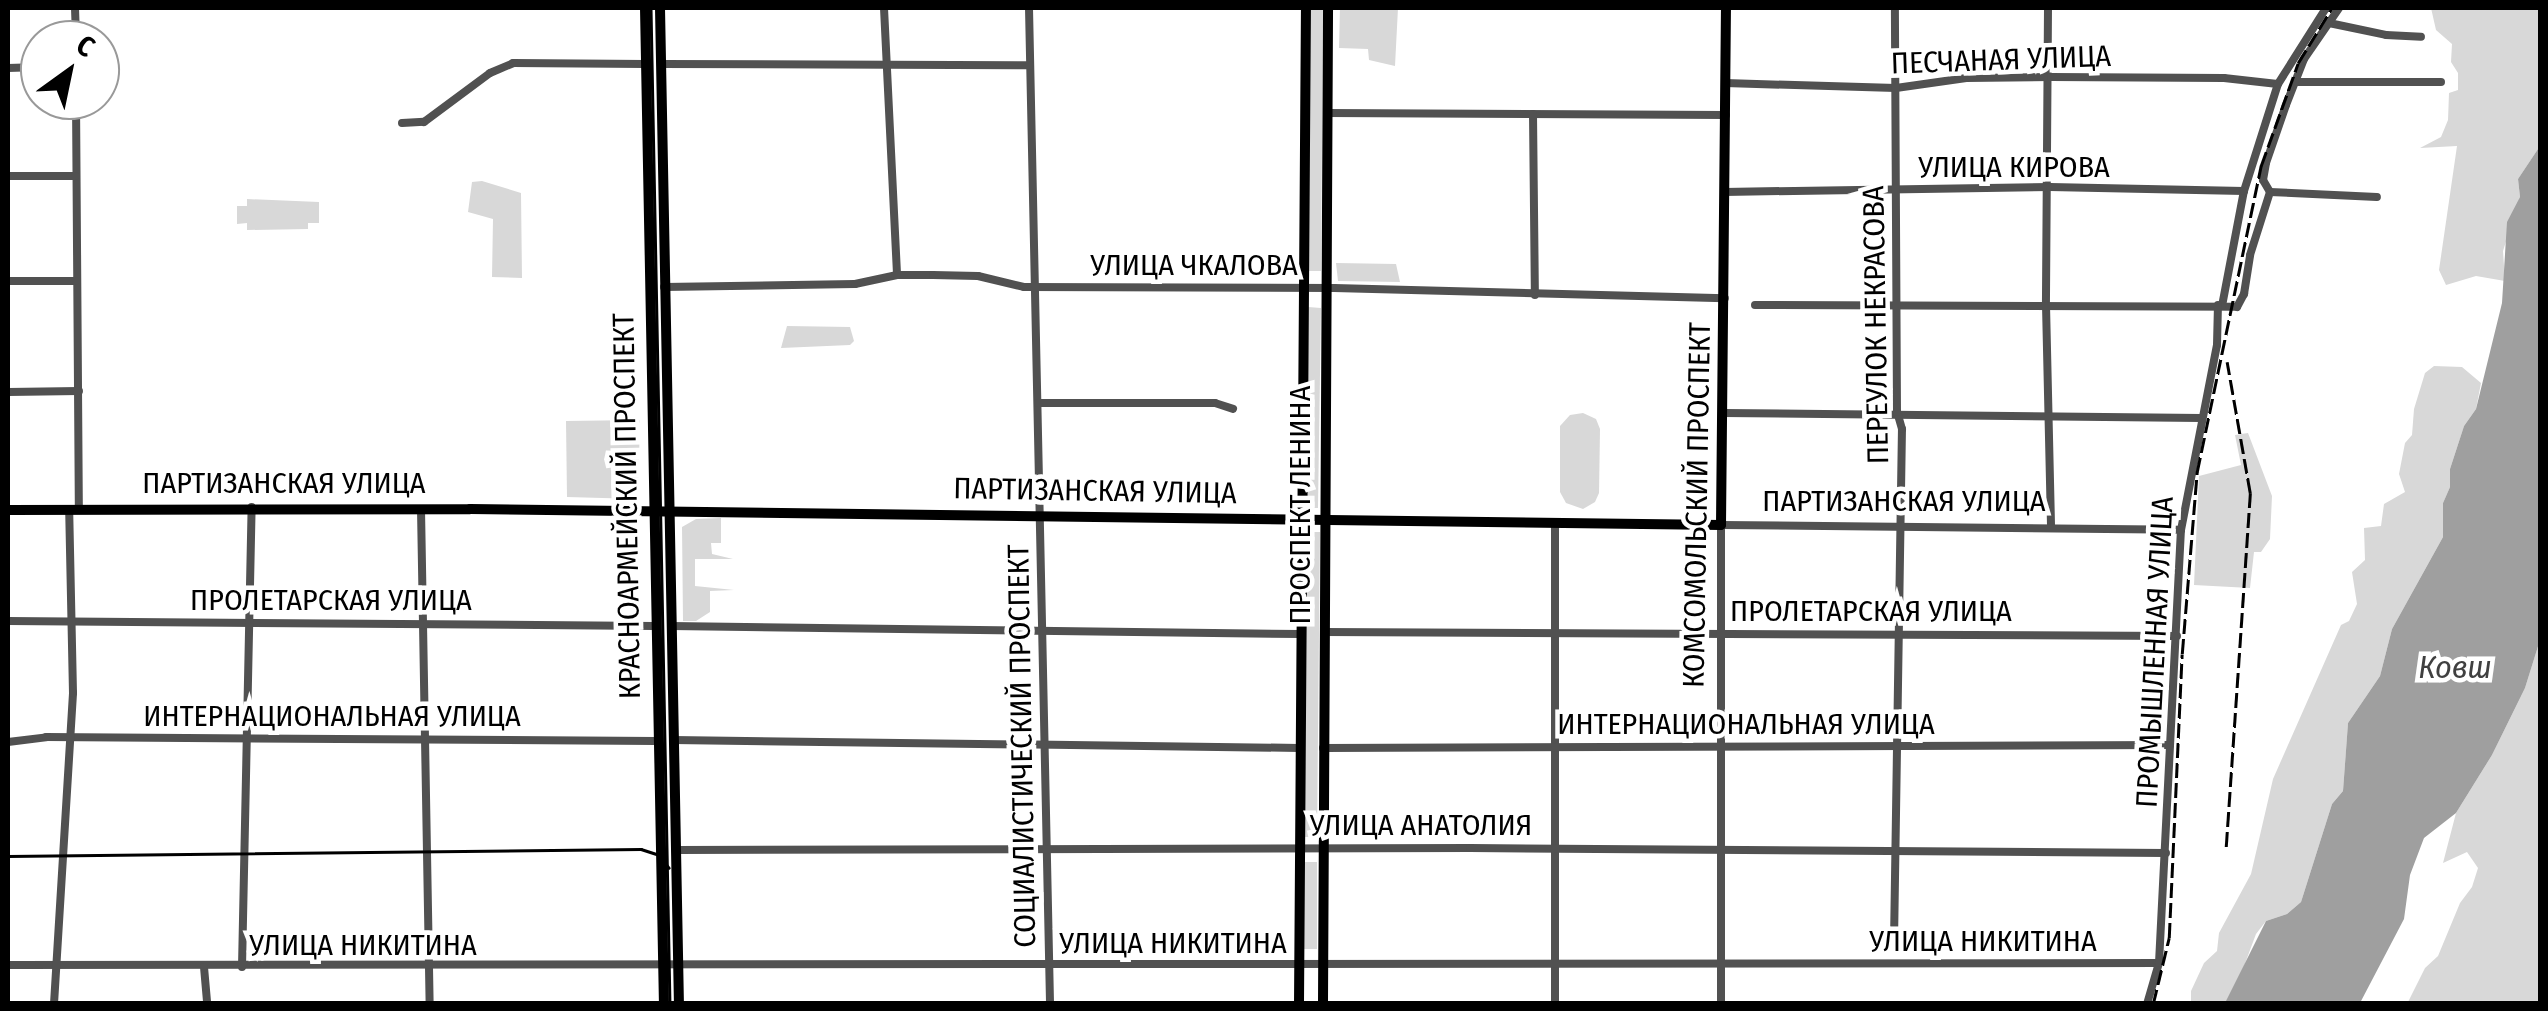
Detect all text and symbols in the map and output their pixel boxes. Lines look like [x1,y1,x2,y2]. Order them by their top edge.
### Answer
north arrow [20,20,120,120]
text: С [70,28,101,64]
street label: ПЕСЧАНАЯ УЛИЦА [1890,38,2112,82]
street label: УЛИЦА КИРОВА [1918,149,2110,185]
street label: ПЕРЕУЛОК НЕКРАСОВА [1856,185,1896,465]
street label: УЛИЦА ЧКАЛОВА [1090,247,1298,283]
street label: КРАСНОАРМЕЙСКИЙ ПРОСПЕКТ [606,313,648,699]
street label: КОМСОМОЛЬСКИЙ ПРОСПЕКТ [1676,322,1718,688]
street label: ПРОСПЕКТ ЛЕНИНА [1282,385,1318,625]
street label: ПАРТИЗАНСКАЯ УЛИЦА [142,465,426,501]
street label: ПАРТИЗАНСКАЯ УЛИЦА [953,471,1237,511]
street label: ПАРТИЗАНСКАЯ УЛИЦА [1762,483,2046,519]
street label: ПРОМЫШЛЕННАЯ УЛИЦА [2129,495,2181,809]
street label: СОЦИАЛИСТИЧЕСКИЙ ПРОСПЕКТ [1000,544,1044,948]
street label: ПРОЛЕТАРСКАЯ УЛИЦА [190,582,472,618]
street label: ПРОЛЕТАРСКАЯ УЛИЦА [1730,593,2012,629]
water label: Ковш [2418,648,2492,686]
street label: ИНТЕРНАЦИОНАЛЬНАЯ УЛИЦА [143,698,521,734]
street label: ИНТЕРНАЦИОНАЛЬНАЯ УЛИЦА [1557,706,1935,742]
street label: УЛИЦА АНАТОЛИЯ [1310,807,1532,843]
street label: УЛИЦА НИКИТИНА [1869,923,2097,959]
street label: УЛИЦА НИКИТИНА [1059,925,1287,961]
street label: УЛИЦА НИКИТИНА [249,927,477,963]

